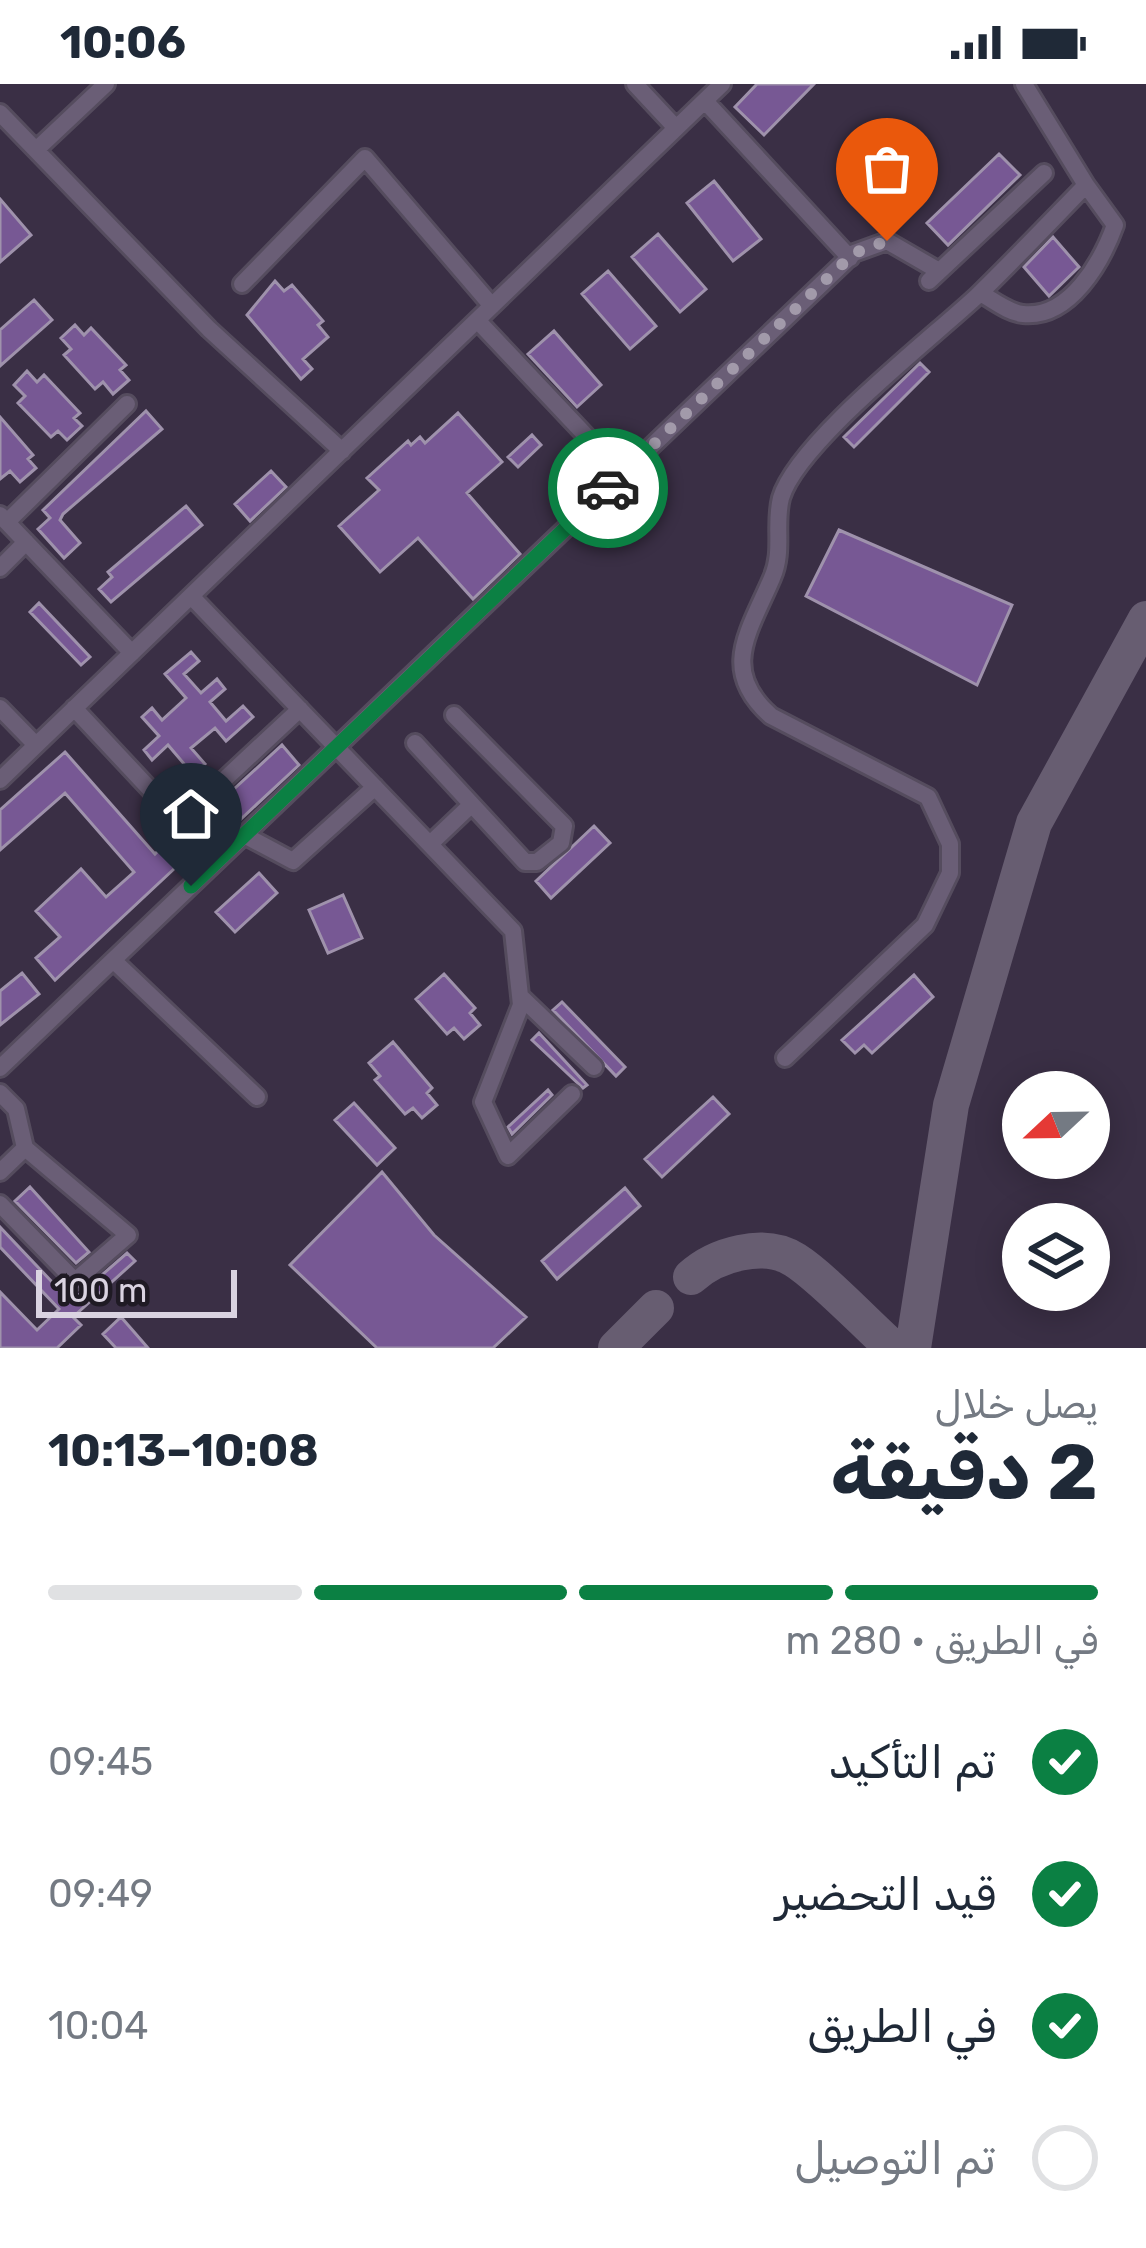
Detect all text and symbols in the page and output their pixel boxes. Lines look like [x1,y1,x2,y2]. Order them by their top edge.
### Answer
text: 10:06 [60,16,186,69]
pin [836,118,938,241]
icon: bag [854,136,920,202]
courier [548,428,668,548]
icon: car [575,455,641,521]
pin [140,763,242,886]
icon: home [158,781,224,847]
north arrow [1002,1071,1110,1179]
map controls [1002,1071,1110,1311]
button: layers [1002,1203,1110,1311]
scale bar [36,1264,237,1317]
text: 100 m [54,1271,147,1310]
text: يصل خلال [935,1382,1098,1428]
text: 10:08–10:13 [48,1424,319,1477]
text: 2 دقيقة [830,1426,1098,1519]
text: في الطريق · 280 m [785,1618,1098,1664]
icon: check [1032,1729,1098,1795]
text: تم التأكيد [828,1736,996,1789]
text: 09:45 [48,1739,153,1785]
icon: check [1032,1861,1098,1927]
text: قيد التحضير [776,1868,996,1921]
text: 09:49 [48,1871,153,1917]
icon: check [1032,1993,1098,2059]
text: في الطريق [807,2000,996,2053]
text: 10:04 [48,2003,148,2049]
text: تم التوصيل [794,2132,996,2185]

